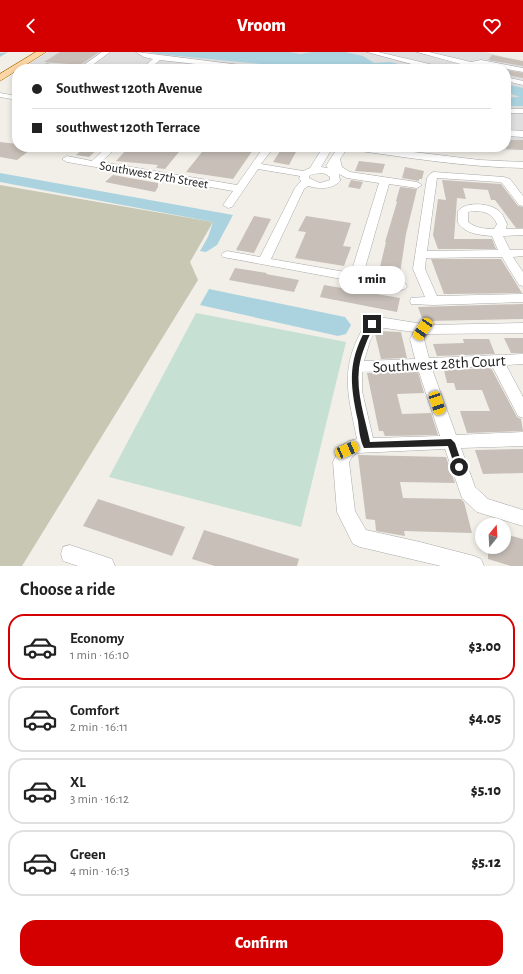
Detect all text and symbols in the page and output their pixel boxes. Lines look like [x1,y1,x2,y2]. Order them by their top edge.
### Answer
icon: back [20,15,42,37]
icon: heart [481,15,503,37]
text: Vroom [237,17,286,35]
text: Southwest 120th Avenue [56,81,202,96]
text: southwest 120th Terrace [56,120,200,135]
street label: Southwest 27th Street [98,160,209,191]
callout: 1 min [339,266,405,294]
text: 1 min [358,273,386,286]
route end [363,315,381,333]
car [411,316,435,342]
street label: Southwest 28th Court [372,353,506,375]
car [427,390,447,416]
car [334,440,360,460]
route start [450,458,468,476]
north arrow [475,518,511,554]
map controls [475,518,511,554]
text: Choose a ride [20,581,115,599]
icon: car [22,629,58,665]
text: Economy [70,631,124,646]
text: $3.00 [469,639,501,654]
text: 1 min · 16:10 [70,649,129,662]
icon: car [22,701,58,737]
text: Comfort [70,703,119,718]
text: $4.05 [469,711,501,726]
text: 2 min · 16:11 [70,721,128,734]
icon: car [22,773,58,809]
text: XL [70,775,86,790]
text: $5.10 [471,783,501,798]
text: 3 min · 16:12 [70,793,129,806]
icon: car [22,845,58,881]
text: Green [70,847,106,862]
text: $5.12 [471,855,501,870]
text: 4 min · 16:13 [70,865,129,878]
button: Confirm [20,920,503,966]

